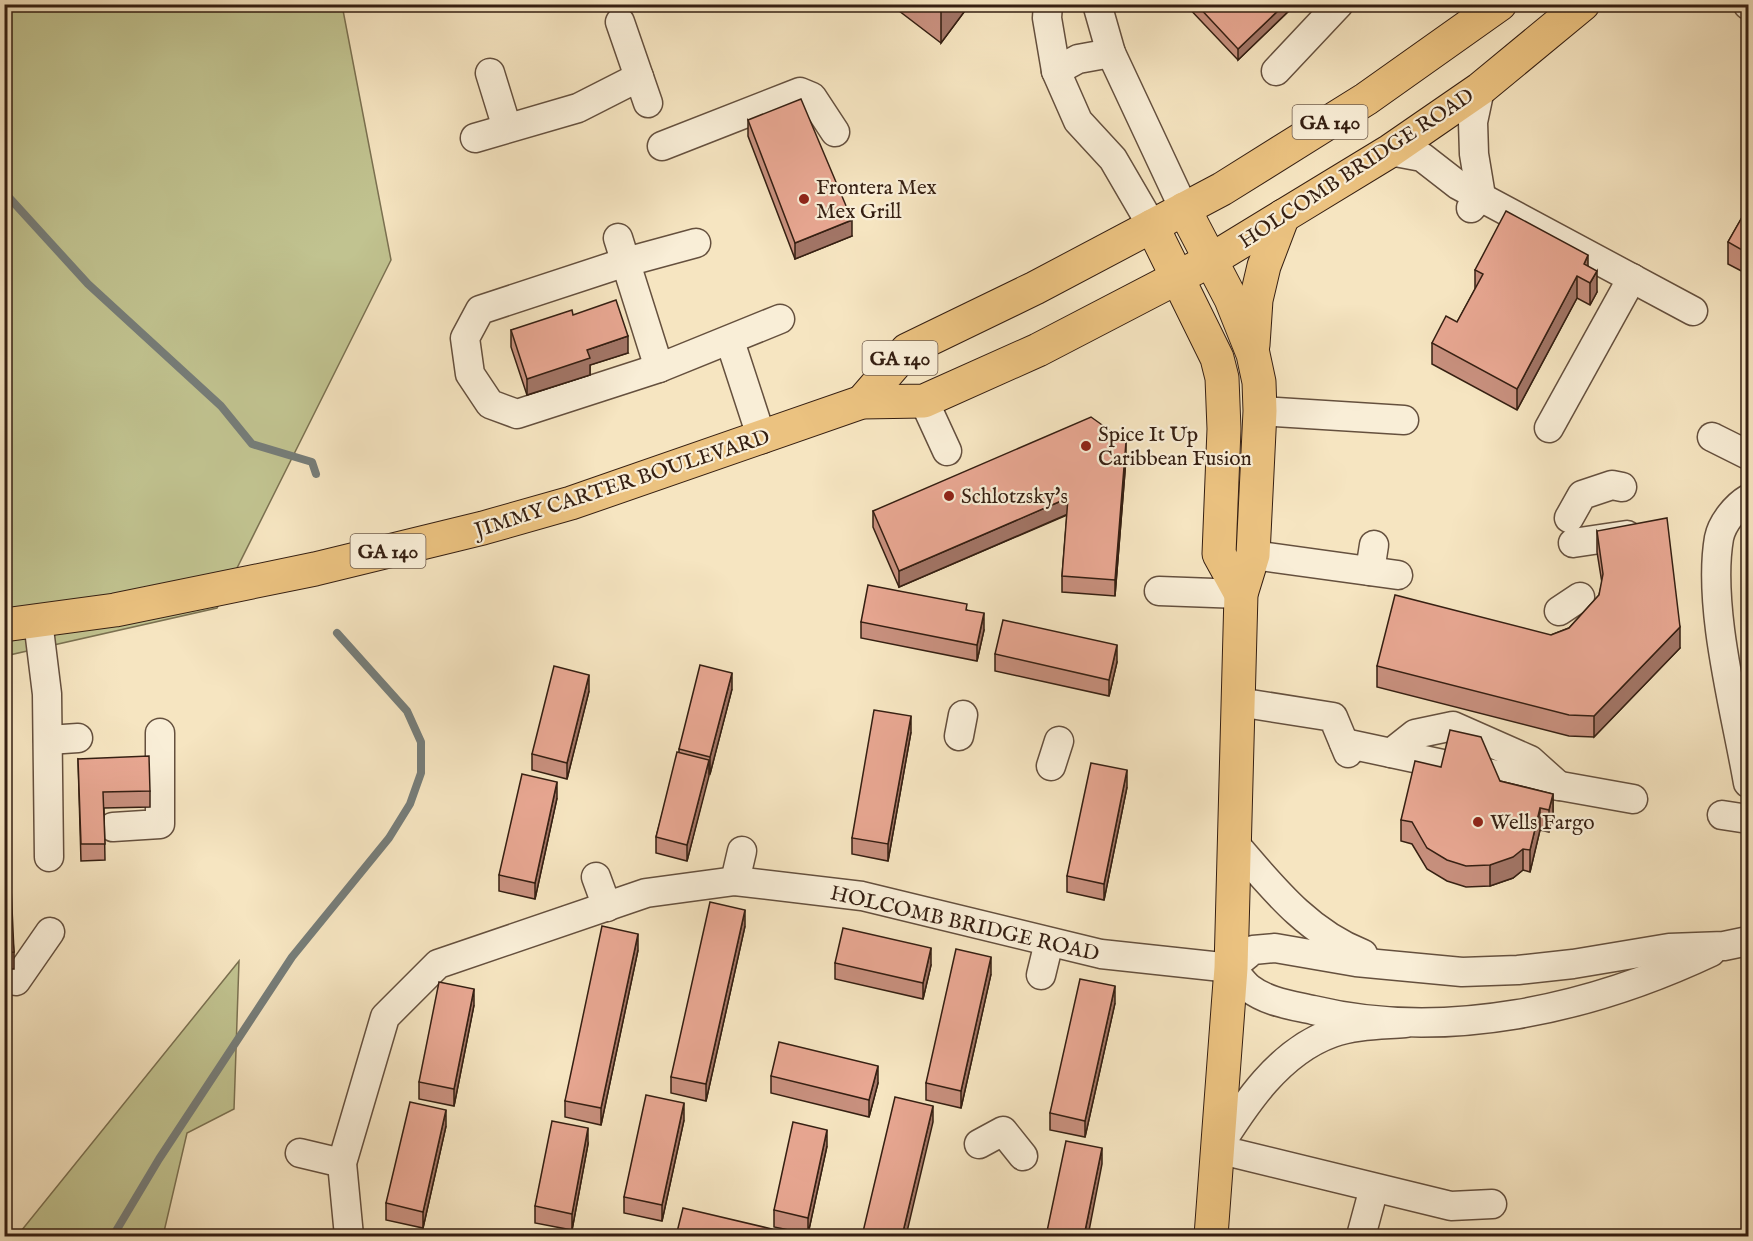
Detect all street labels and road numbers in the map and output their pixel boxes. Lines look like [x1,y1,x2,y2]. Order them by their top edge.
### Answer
street label: HOLCOMB BRIDGE ROAD [1234,83,1480,256]
road number: GA 140 [1292,105,1368,139]
road number: GA 140 [862,341,938,375]
street label: JIMMY CARTER BOULEVARD [470,424,773,546]
road number: GA 140 [350,534,426,568]
street label: HOLCOMB BRIDGE ROAD [828,880,1102,969]

